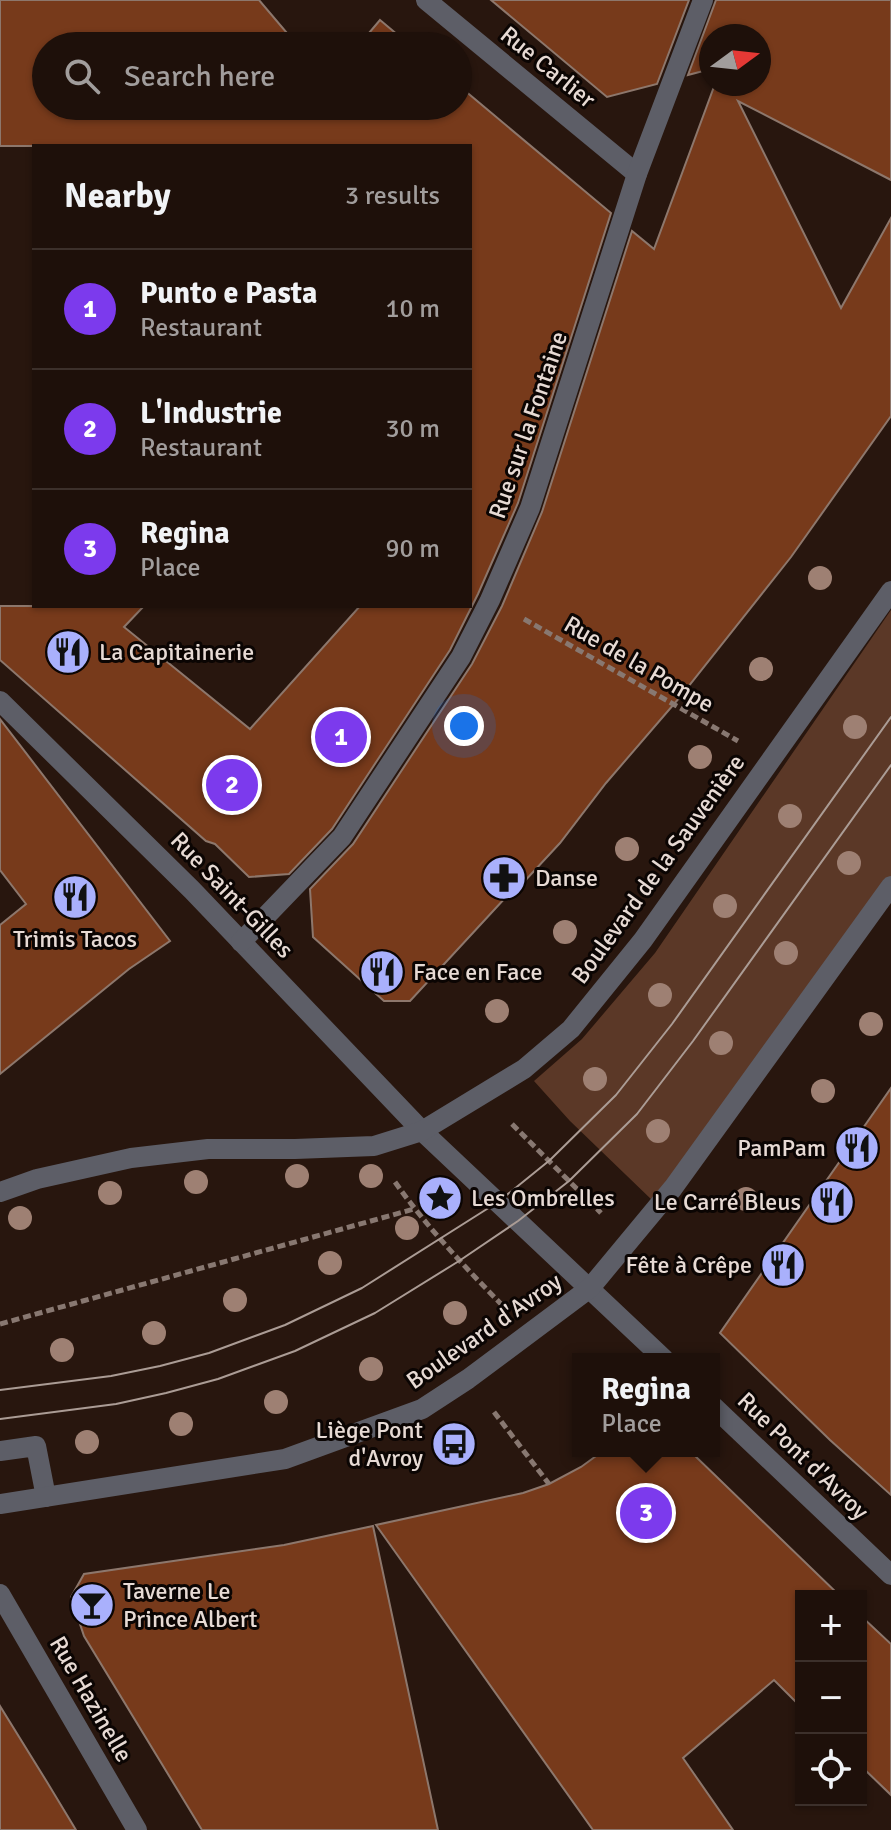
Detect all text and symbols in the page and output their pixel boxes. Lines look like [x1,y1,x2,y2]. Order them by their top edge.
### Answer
street label: Rue Carlier [494,20,602,115]
north arrow [699,24,771,96]
search box [32,32,472,120]
icon: search [60,54,104,98]
text: Search here [124,58,275,95]
text: Nearby [64,175,171,217]
text: 3 results [345,180,440,212]
text: Punto e Pasta [140,275,317,312]
text: 1 [83,293,97,325]
text: 10 m [385,293,440,325]
text: Restaurant [140,312,262,344]
street label: Rue sur la Fontaine [482,327,574,523]
text: L'Industrie [140,395,282,432]
text: 2 [83,413,97,445]
text: 30 m [385,413,440,445]
text: Restaurant [140,432,262,464]
text: Regina [140,515,230,552]
text: 3 [83,533,97,565]
text: 90 m [385,533,440,565]
text: Place [140,552,201,584]
street label: Rue de la Pompe [559,609,719,719]
restaurant icon: La Capitainerie [44,628,92,676]
place label: La Capitainerie [99,637,254,667]
your location [444,706,484,746]
pin: 1 [315,707,367,767]
street label: Boulevard de la Sauvenière [565,748,751,990]
pin: 2 [206,755,258,815]
street label: Rue Saint-Gilles [164,826,300,964]
pharmacy icon: Danse [480,854,528,902]
place label: Danse [535,863,598,893]
restaurant icon: Trimis Tacos [51,873,99,921]
place label: Trimis Tacos [13,924,137,954]
restaurant icon: Face en Face [358,948,406,996]
place label: Face en Face [413,957,543,987]
restaurant icon: PamPam [833,1124,881,1172]
place label: PamPam [737,1133,826,1163]
place icon: Les Ombrelles [416,1174,464,1222]
restaurant icon: Le Carré Bleus [808,1178,856,1226]
place label: Les Ombrelles [471,1183,615,1213]
place label: Le Carré Bleus [654,1187,801,1217]
restaurant icon: Fête à Crêpe [759,1241,807,1289]
place label: Fête à Crêpe [626,1250,752,1280]
street label: Boulevard d'Avroy [400,1266,568,1396]
popup [572,1353,720,1457]
text: Regina [601,1371,691,1408]
street label: Rue Pont d'Avroy [731,1386,875,1526]
text: Place [601,1408,662,1440]
place label: Liège Pont d'Avroy [316,1415,423,1473]
bus stop icon: Liège Pont d'Avroy [430,1420,478,1468]
pin: 3 [620,1483,672,1543]
place label: Taverne Le Prince Albert [123,1576,257,1634]
bar icon: Taverne Le Prince Albert [68,1581,116,1629]
map controls [795,1590,867,1806]
button: + [795,1590,867,1662]
street label: Rue Hazinelle [43,1631,139,1767]
button: − [795,1662,867,1734]
button: locate [795,1734,867,1806]

